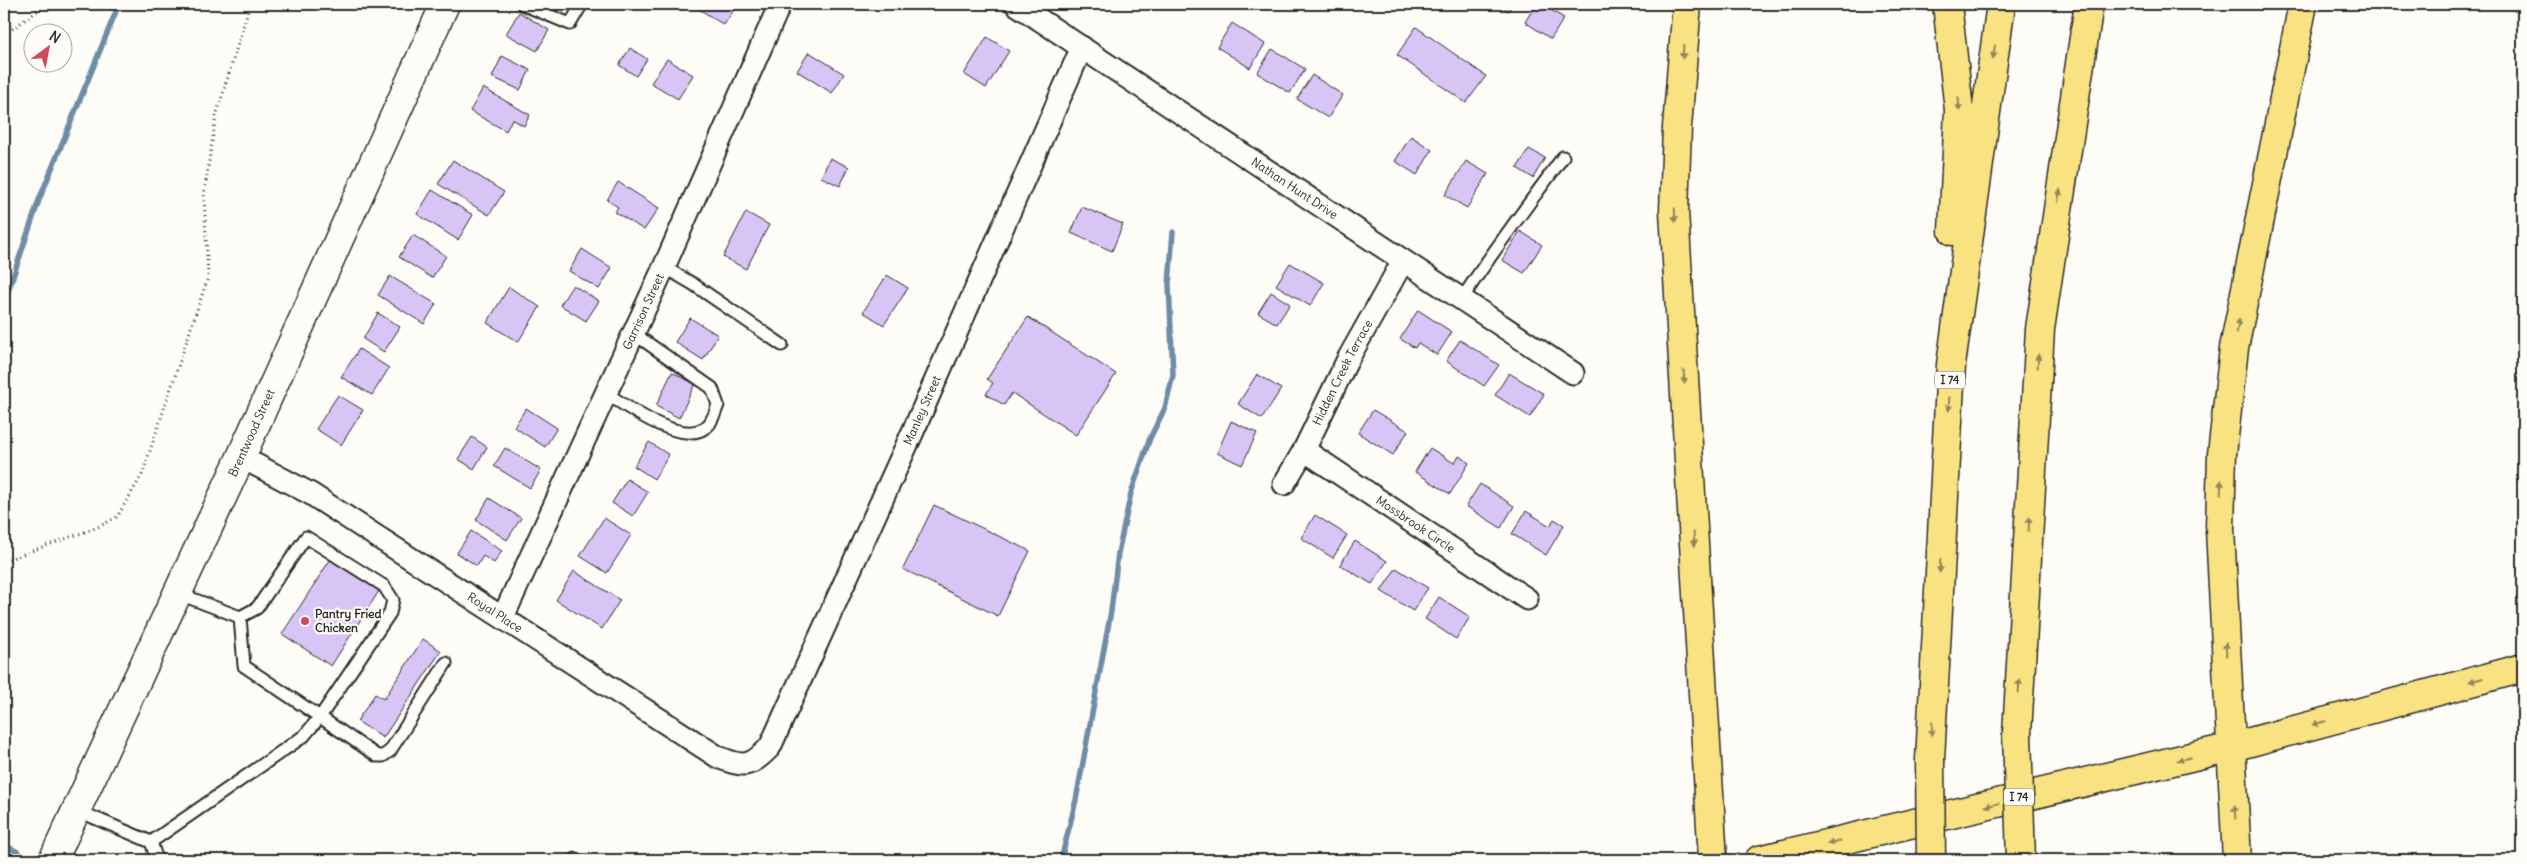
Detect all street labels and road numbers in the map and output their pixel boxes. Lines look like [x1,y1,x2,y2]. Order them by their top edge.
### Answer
street label: Nathan Hunt Drive [1249,154,1341,222]
street label: Garrison Street [619,271,667,352]
street label: Hidden Creek Terrace [1309,317,1376,428]
road number: I 74 [1935,372,1965,388]
street label: Manley Street [900,373,944,447]
street label: Brentwood Street [225,387,278,479]
street label: Mossbrook Circle [1373,492,1458,556]
street label: Royal Place [465,589,525,636]
road number: I 74 [2004,789,2034,806]

